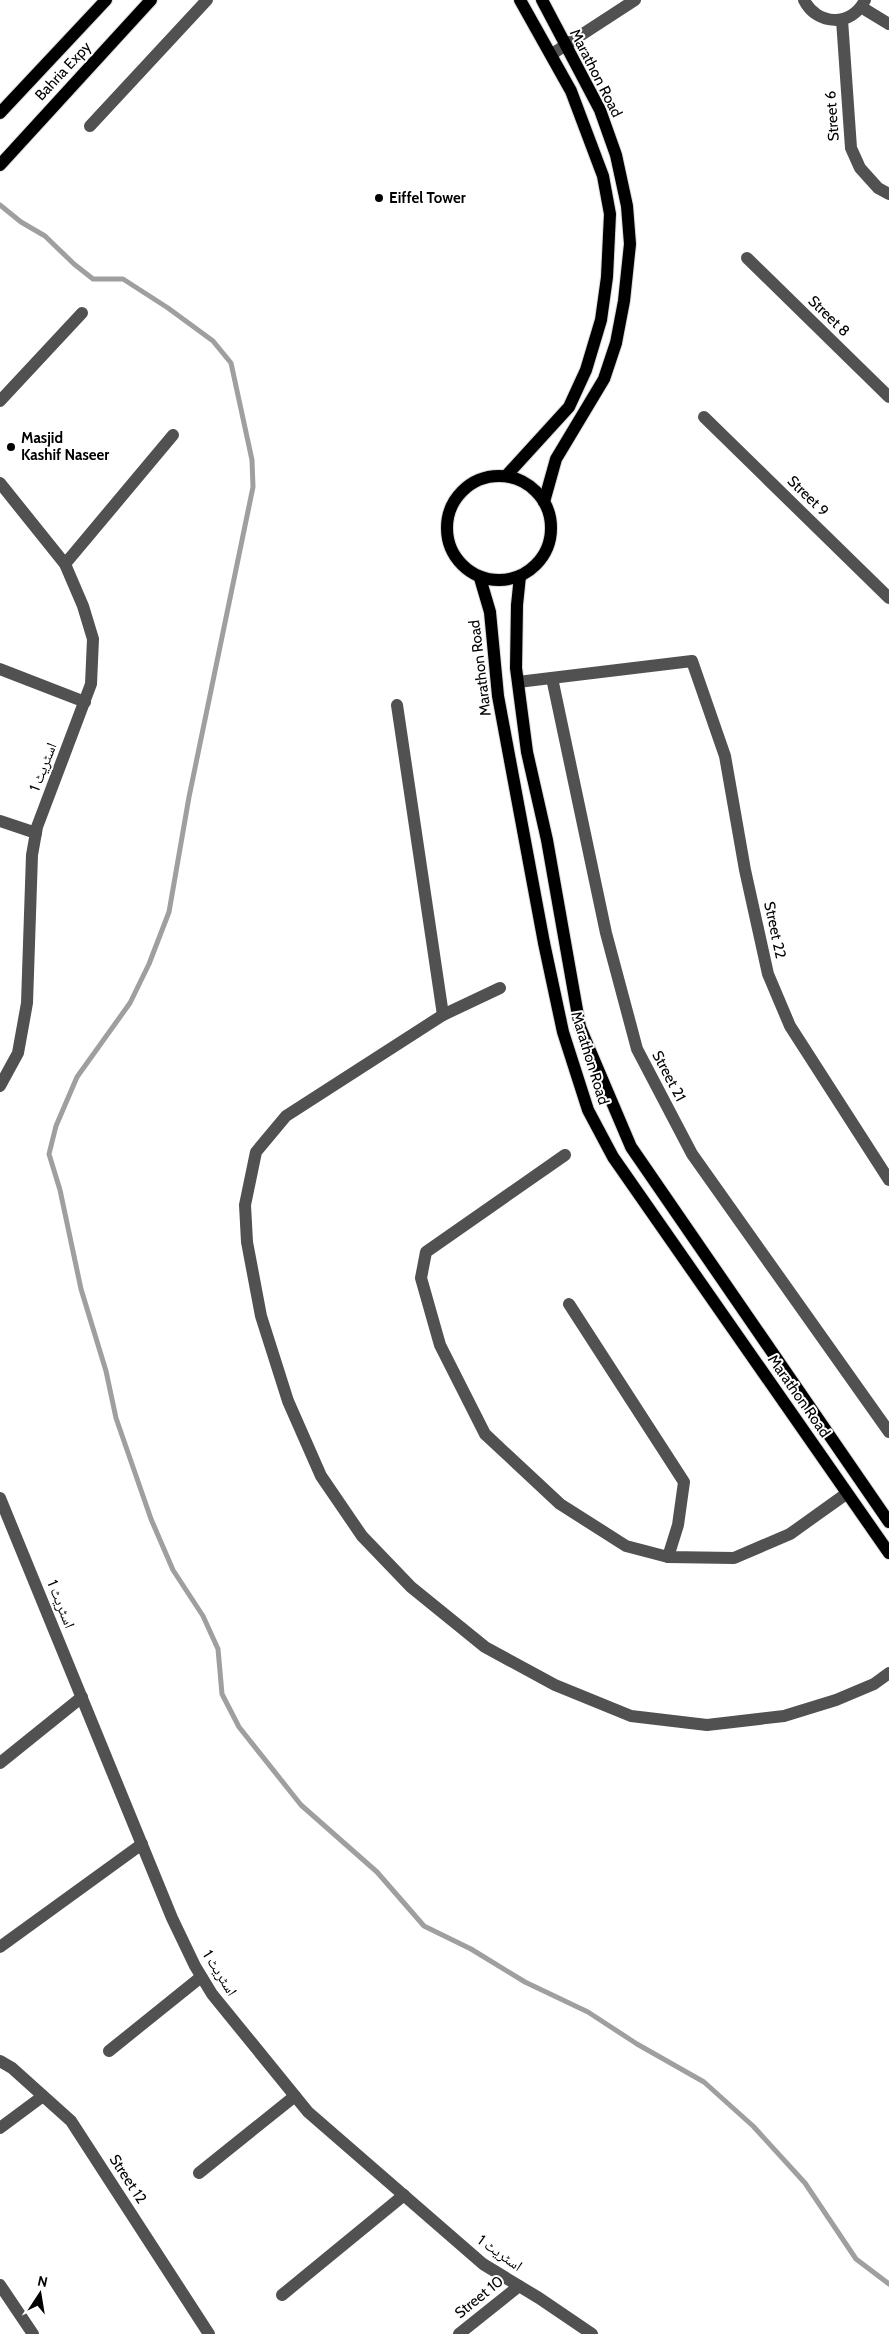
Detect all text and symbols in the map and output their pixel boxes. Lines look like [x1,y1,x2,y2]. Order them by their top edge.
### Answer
street label: Marathon Road [566,26,626,120]
street label: Bahria Expy [31,38,95,104]
street label: Street 6 [821,90,843,142]
place label: Eiffel Tower [389,189,466,207]
marker: Eiffel Tower [373,192,385,204]
street label: Street 8 [804,292,854,340]
place label: Masjid Kashif Naseer [21,429,109,464]
marker: Masjid Kashif Naseer [5,441,17,453]
street label: Street 9 [784,472,832,520]
street label: Marathon Road [465,619,495,717]
street label: اسٹریٹ 1 [26,740,60,794]
street label: Street 22 [760,900,790,960]
street label: Marathon Road [567,1009,613,1107]
street label: Street 21 [648,1048,690,1104]
street label: Marathon Road [764,1351,834,1441]
street label: اسٹریٹ 1 [43,1577,79,1631]
street label: اسٹریٹ 1 [199,1947,241,1999]
street label: Street 12 [106,2151,151,2207]
street label: اسٹریٹ 1 [474,2231,526,2275]
north arrow [15,2269,65,2319]
text: N [36,2271,49,2291]
street label: Street 10 [451,2272,507,2322]

